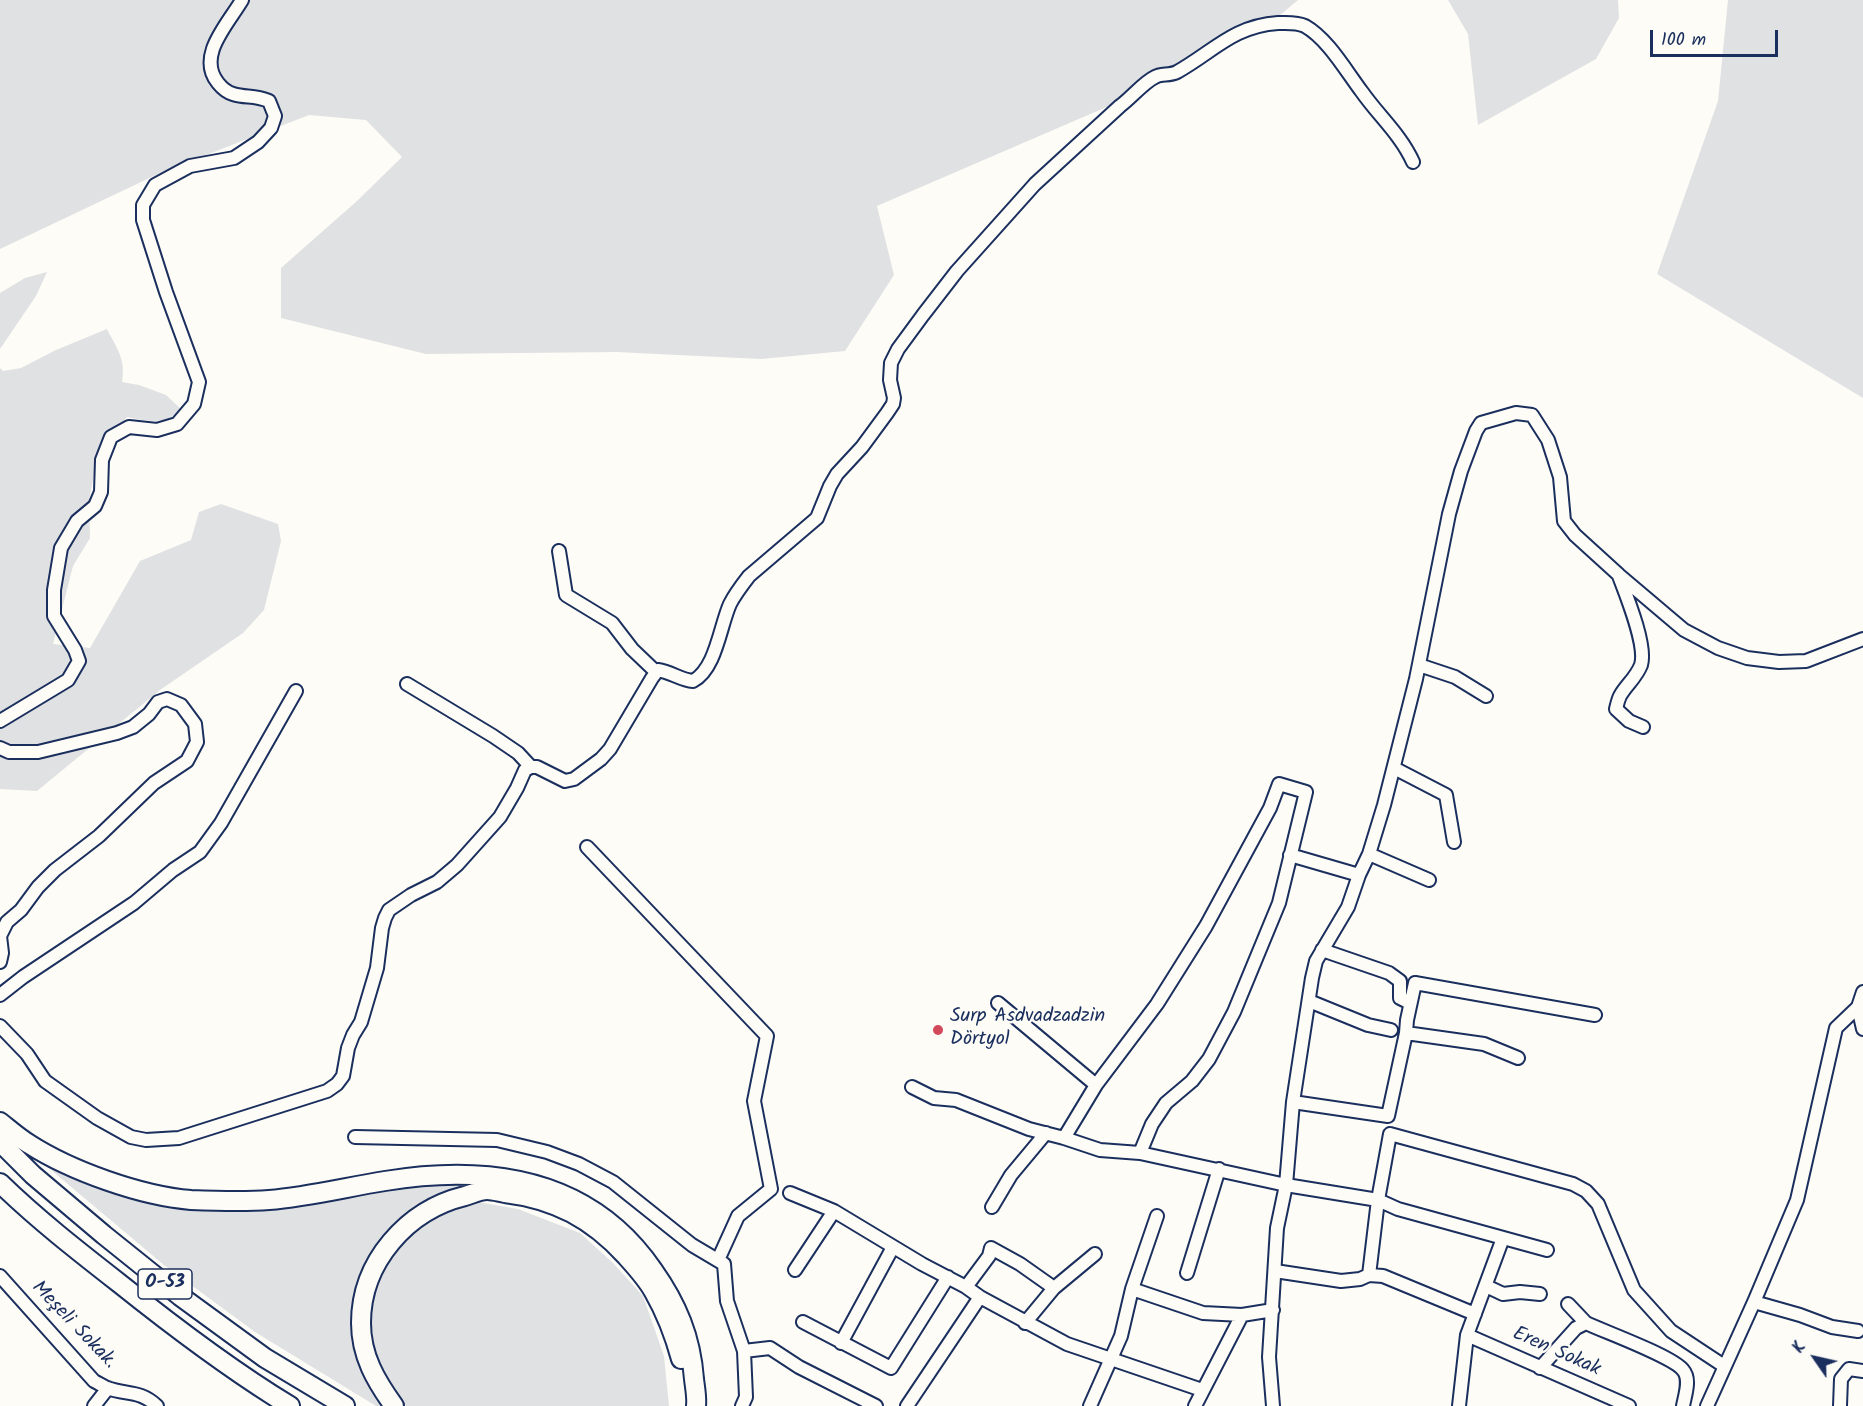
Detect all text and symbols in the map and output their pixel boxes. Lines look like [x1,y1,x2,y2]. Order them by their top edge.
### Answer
scale bar [1653,18,1780,56]
text: 100 m [1661,26,1706,55]
place label: Surp Asdvadzadzin Dörtyol [950,1006,1105,1053]
marker: Surp Asdvadzadzin Dörtyol [931,1023,945,1037]
road number: O-53 [138,1269,192,1299]
street label: Meşeli Sokak. [25,1277,121,1375]
street label: Eren Sokak [1508,1323,1604,1383]
north arrow [1785,1328,1845,1388]
text: K [1787,1337,1813,1359]

